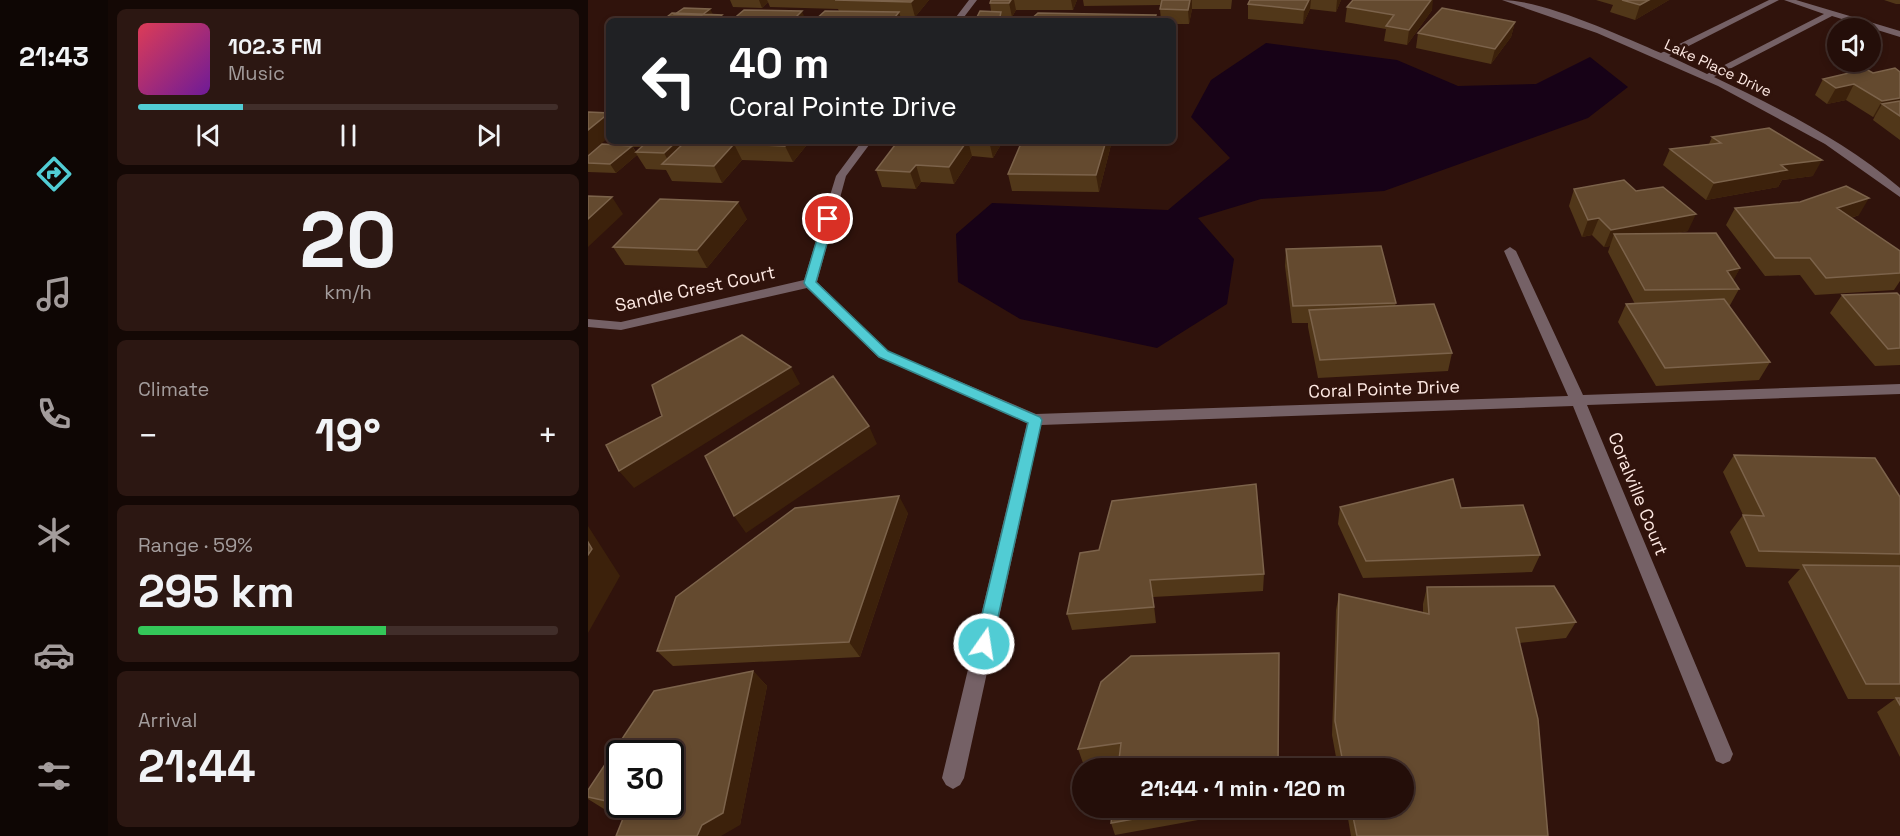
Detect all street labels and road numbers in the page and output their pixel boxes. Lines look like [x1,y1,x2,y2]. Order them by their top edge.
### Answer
street label: Lake Place Drive [1662,34,1775,101]
street label: Sandle Crest Court [613,260,777,317]
street label: Coral Pointe Drive [1308,374,1460,403]
street label: Coralville Court [1603,429,1674,559]

